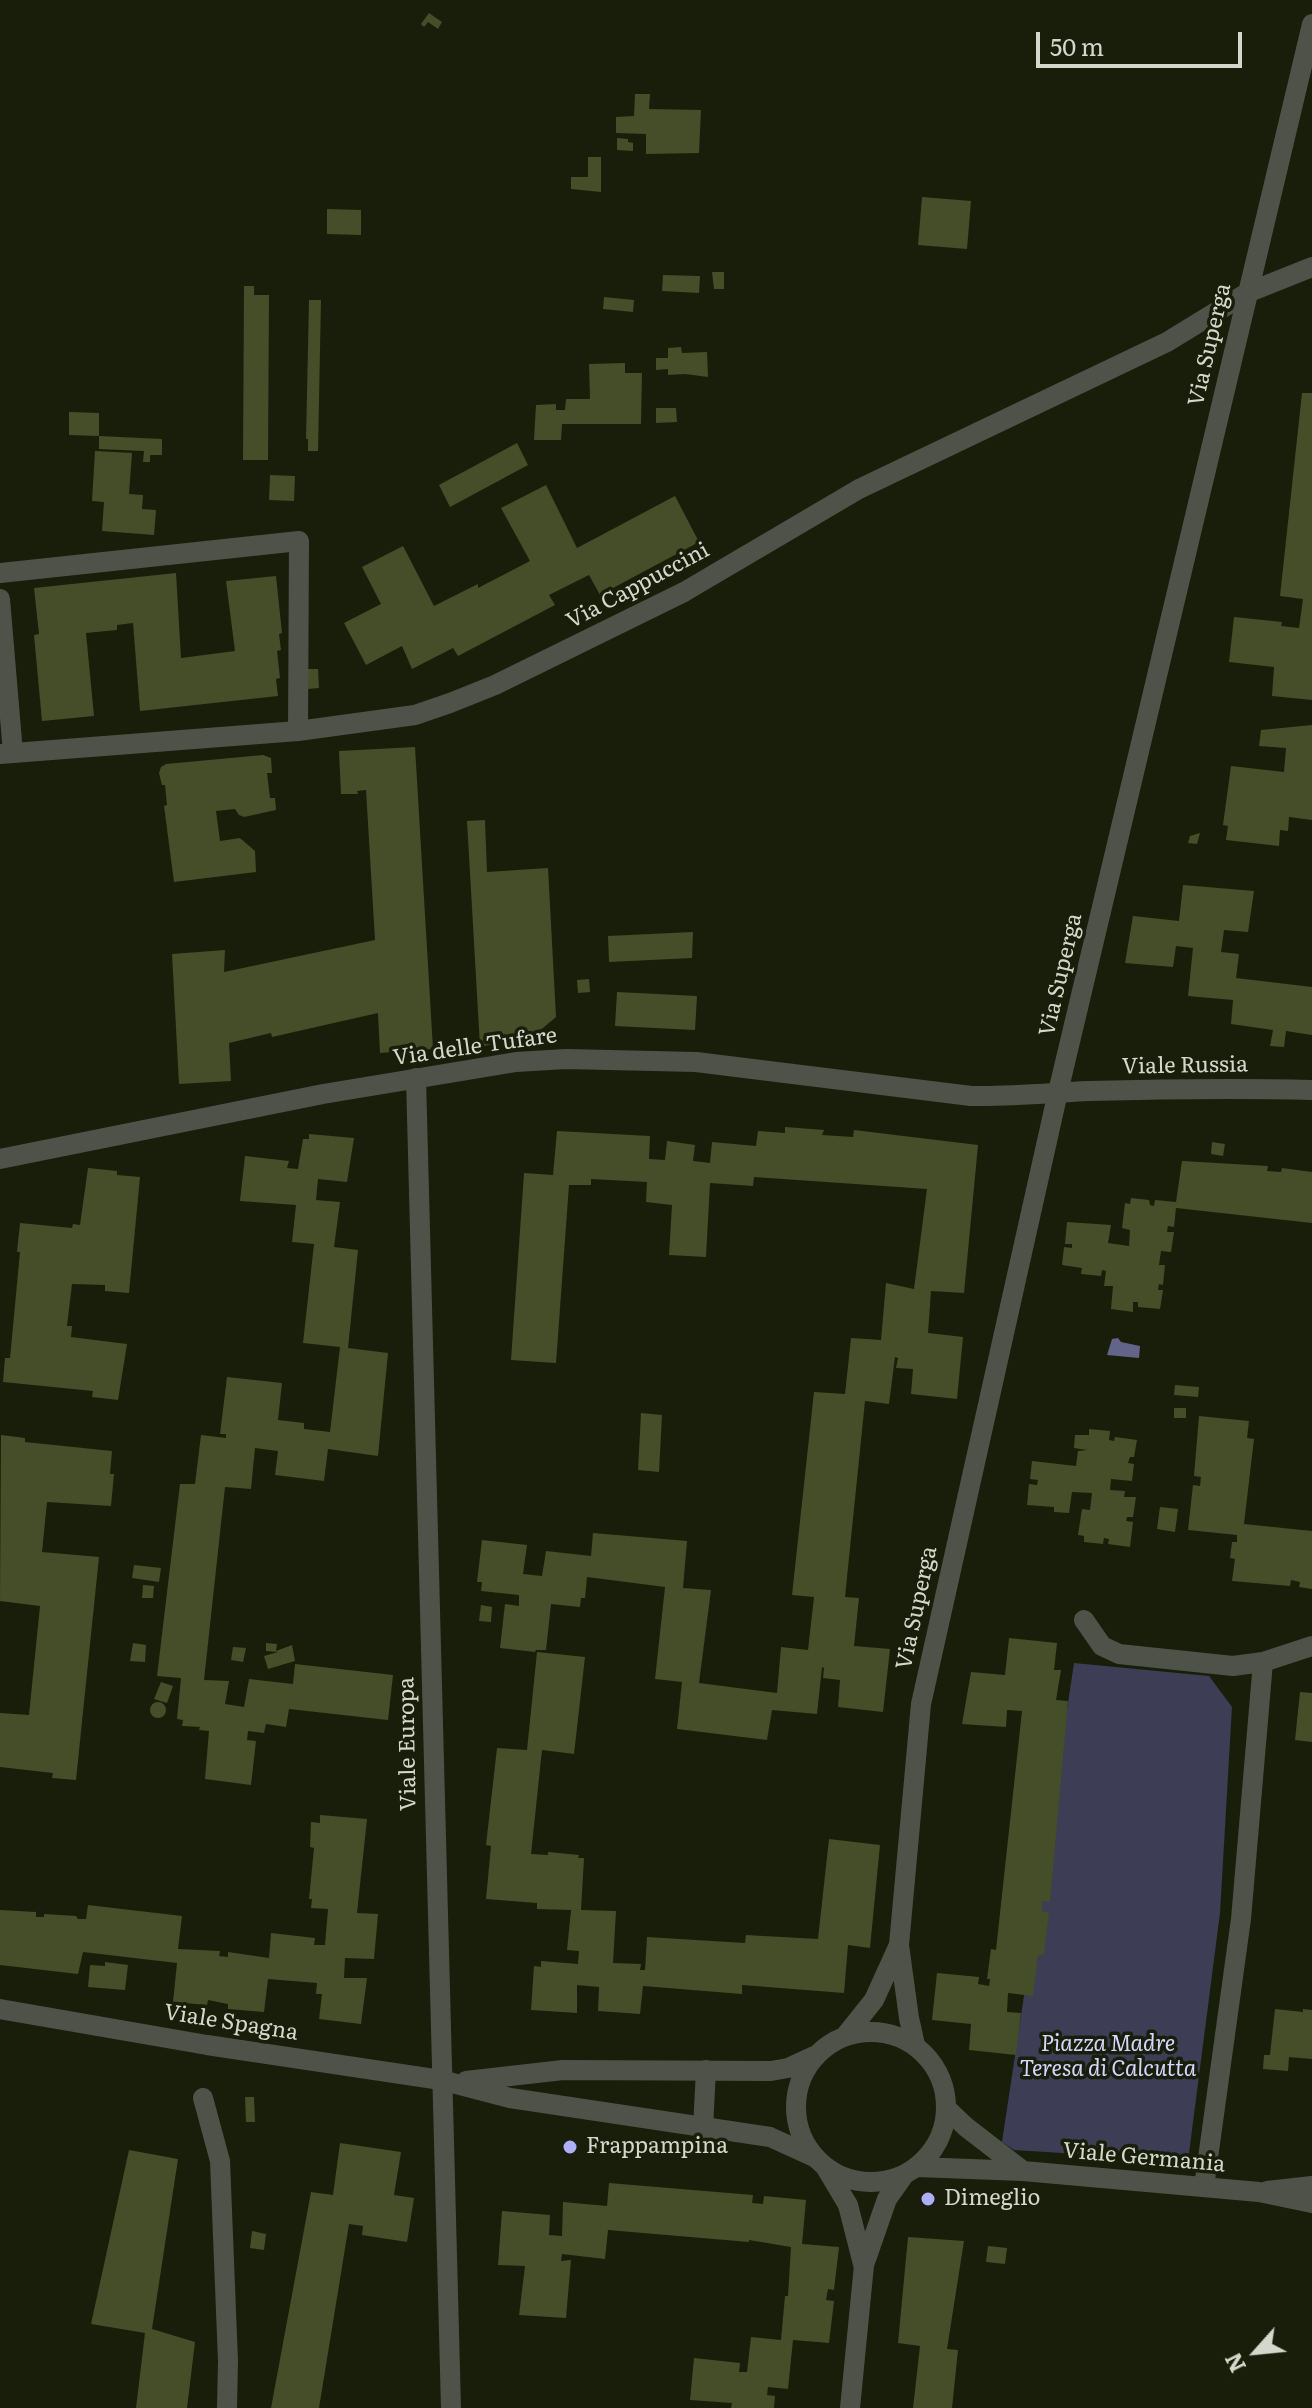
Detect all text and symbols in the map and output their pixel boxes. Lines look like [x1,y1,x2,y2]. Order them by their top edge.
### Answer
scale bar [1040,16,1246,66]
text: 50 m [1050,28,1104,63]
street label: Via Superga [1183,281,1237,409]
street label: Via Cappuccini [562,537,714,635]
street label: Via Superga [1034,911,1088,1039]
street label: Via delle Tufare [391,1022,559,1072]
street label: Viale Russia [1122,1052,1248,1080]
street label: Via Superga [891,1544,943,1672]
street label: Viale Europa [394,1677,422,1811]
street label: Viale Spagna [162,1999,300,2047]
park label: Piazza Madre Teresa di Calcutta [1020,2032,1196,2084]
place label: Frappampina [586,2134,728,2160]
marker: Frappampina [561,2138,579,2156]
street label: Viale Germania [1062,2138,1226,2178]
place label: Dimeglio [944,2186,1040,2212]
marker: Dimeglio [919,2190,937,2208]
north arrow [1216,2312,1296,2392]
text: N [1215,2347,1253,2379]

